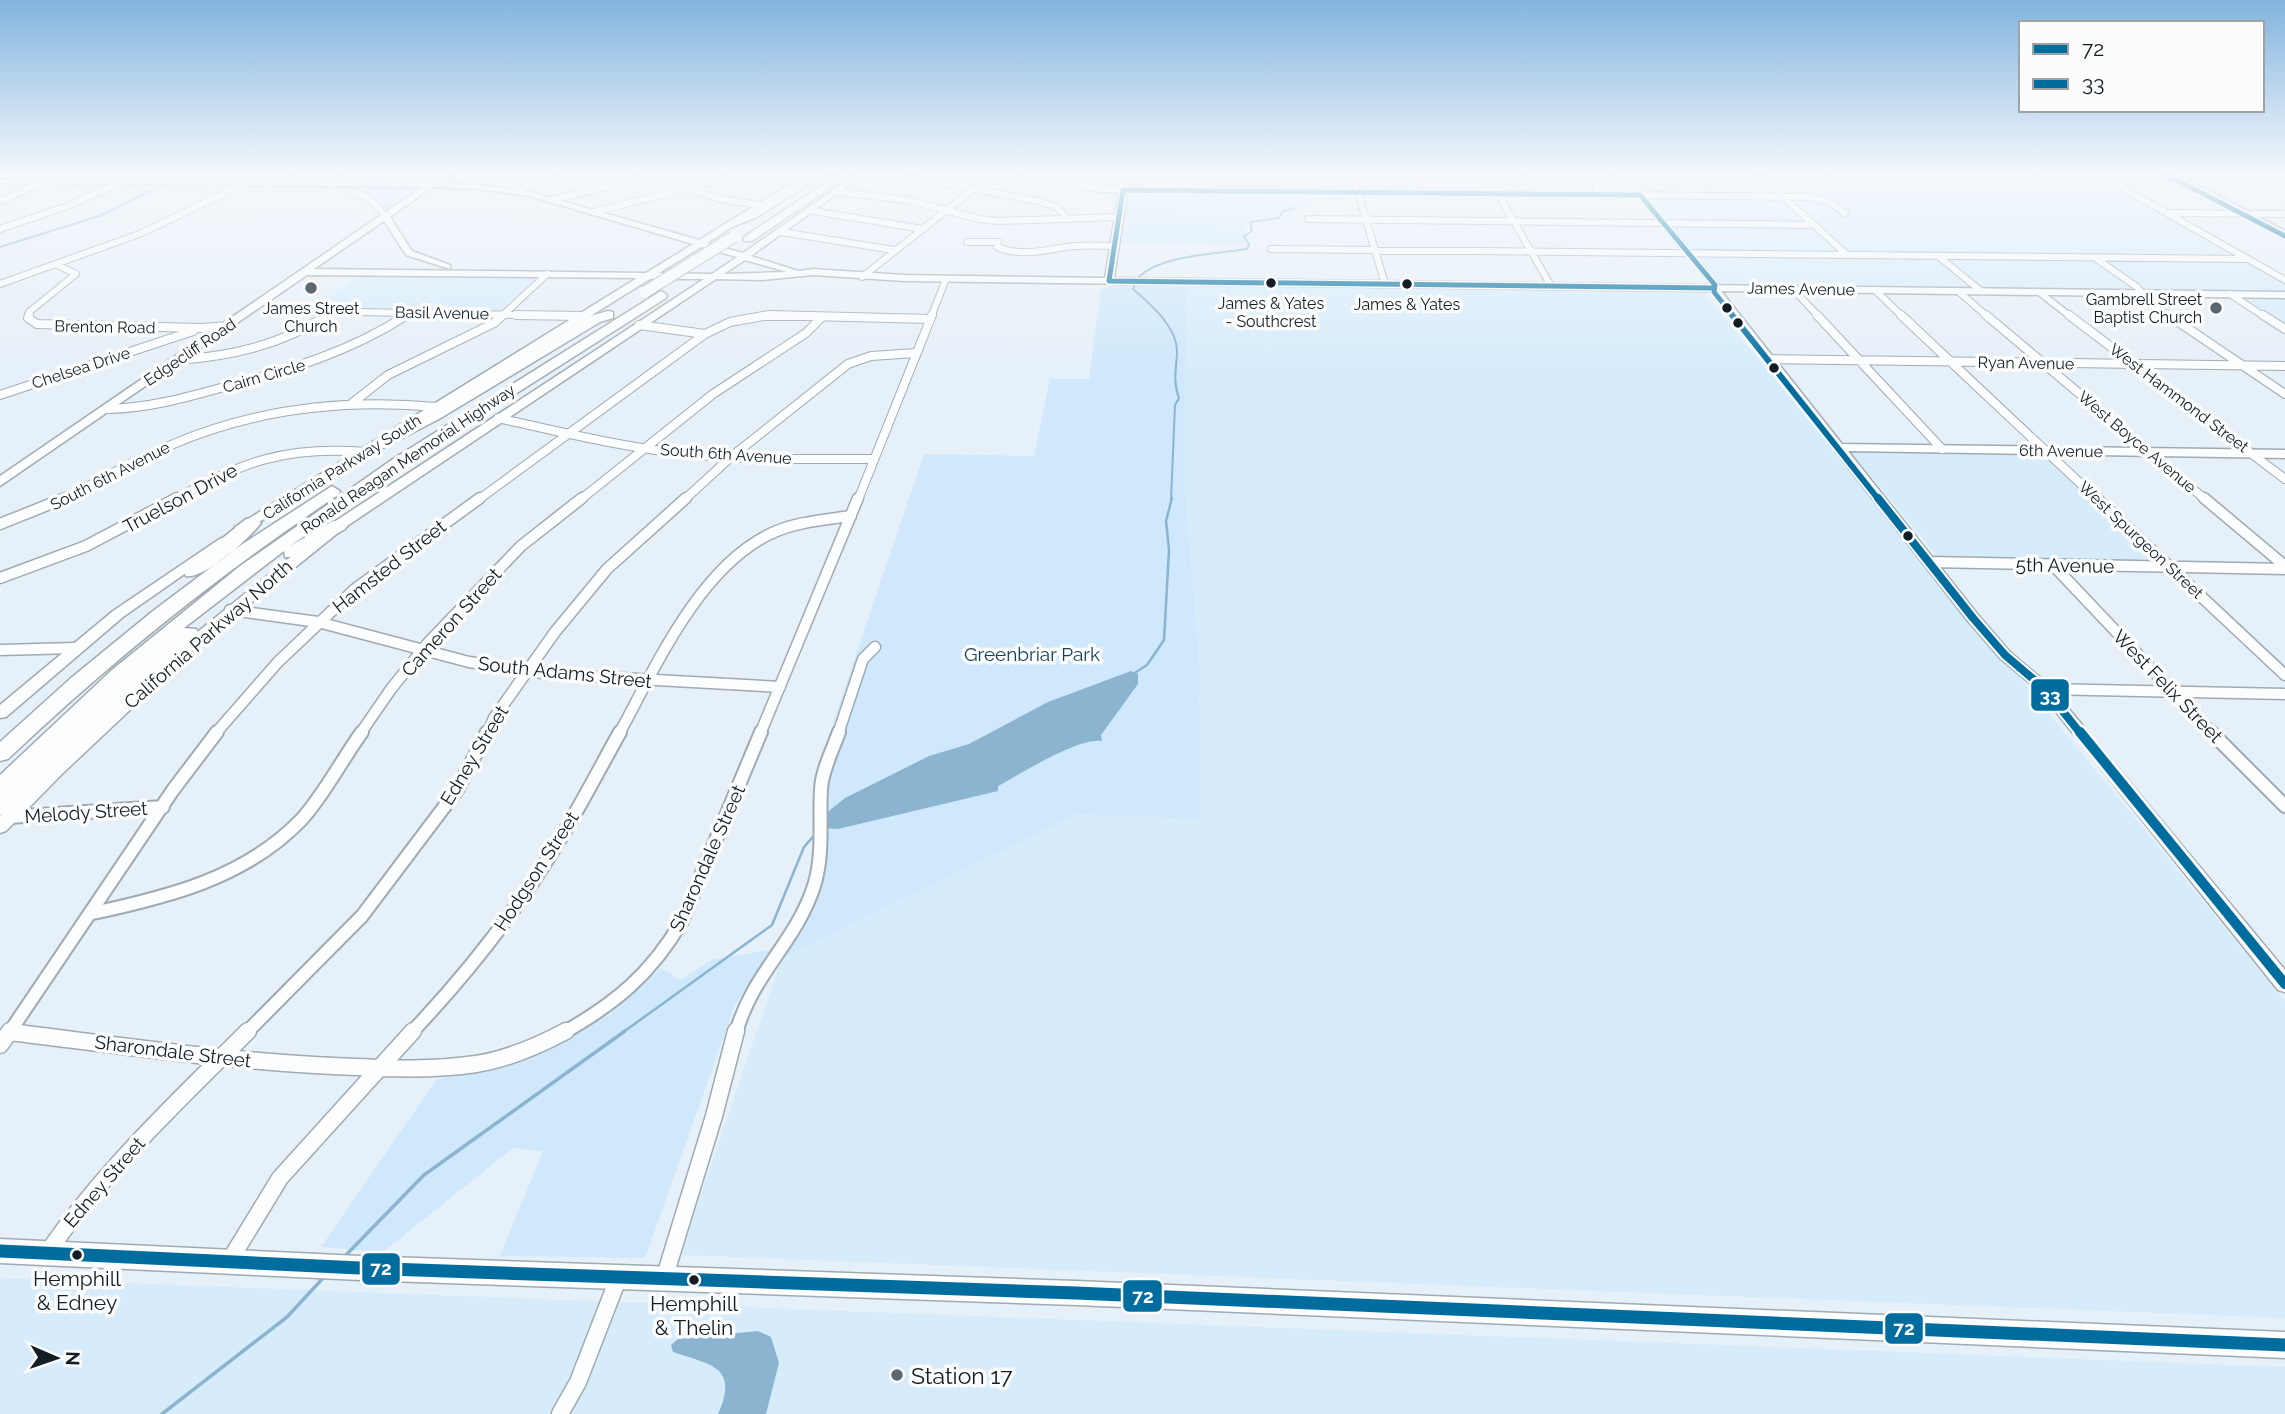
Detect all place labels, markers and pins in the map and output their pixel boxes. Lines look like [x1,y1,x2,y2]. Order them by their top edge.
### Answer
marker: James & Yates - Southcrest [1264,276,1278,290]
marker: James & Yates [1400,277,1414,291]
marker: James Street Church [303,280,319,296]
place label: Gambrell Street Baptist Church [2086,290,2203,327]
place label: James & Yates - Southcrest [1218,294,1324,331]
place label: James & Yates [1354,295,1460,314]
place label: James Street Church [263,299,360,336]
marker: Gambrell Street Baptist Church [2208,300,2224,316]
unlabelled marker [1720,301,1734,315]
unlabelled marker [1731,316,1745,330]
unlabelled marker [1767,361,1781,375]
unlabelled marker [1901,529,1915,543]
marker: Hemphill & Edney [70,1248,84,1262]
place label: Hemphill & Edney [33,1266,121,1315]
marker: Hemphill & Thelin [687,1273,701,1287]
place label: Hemphill & Thelin [650,1291,738,1340]
place label: Station 17 [911,1362,1013,1389]
marker: Station 17 [889,1367,905,1383]

